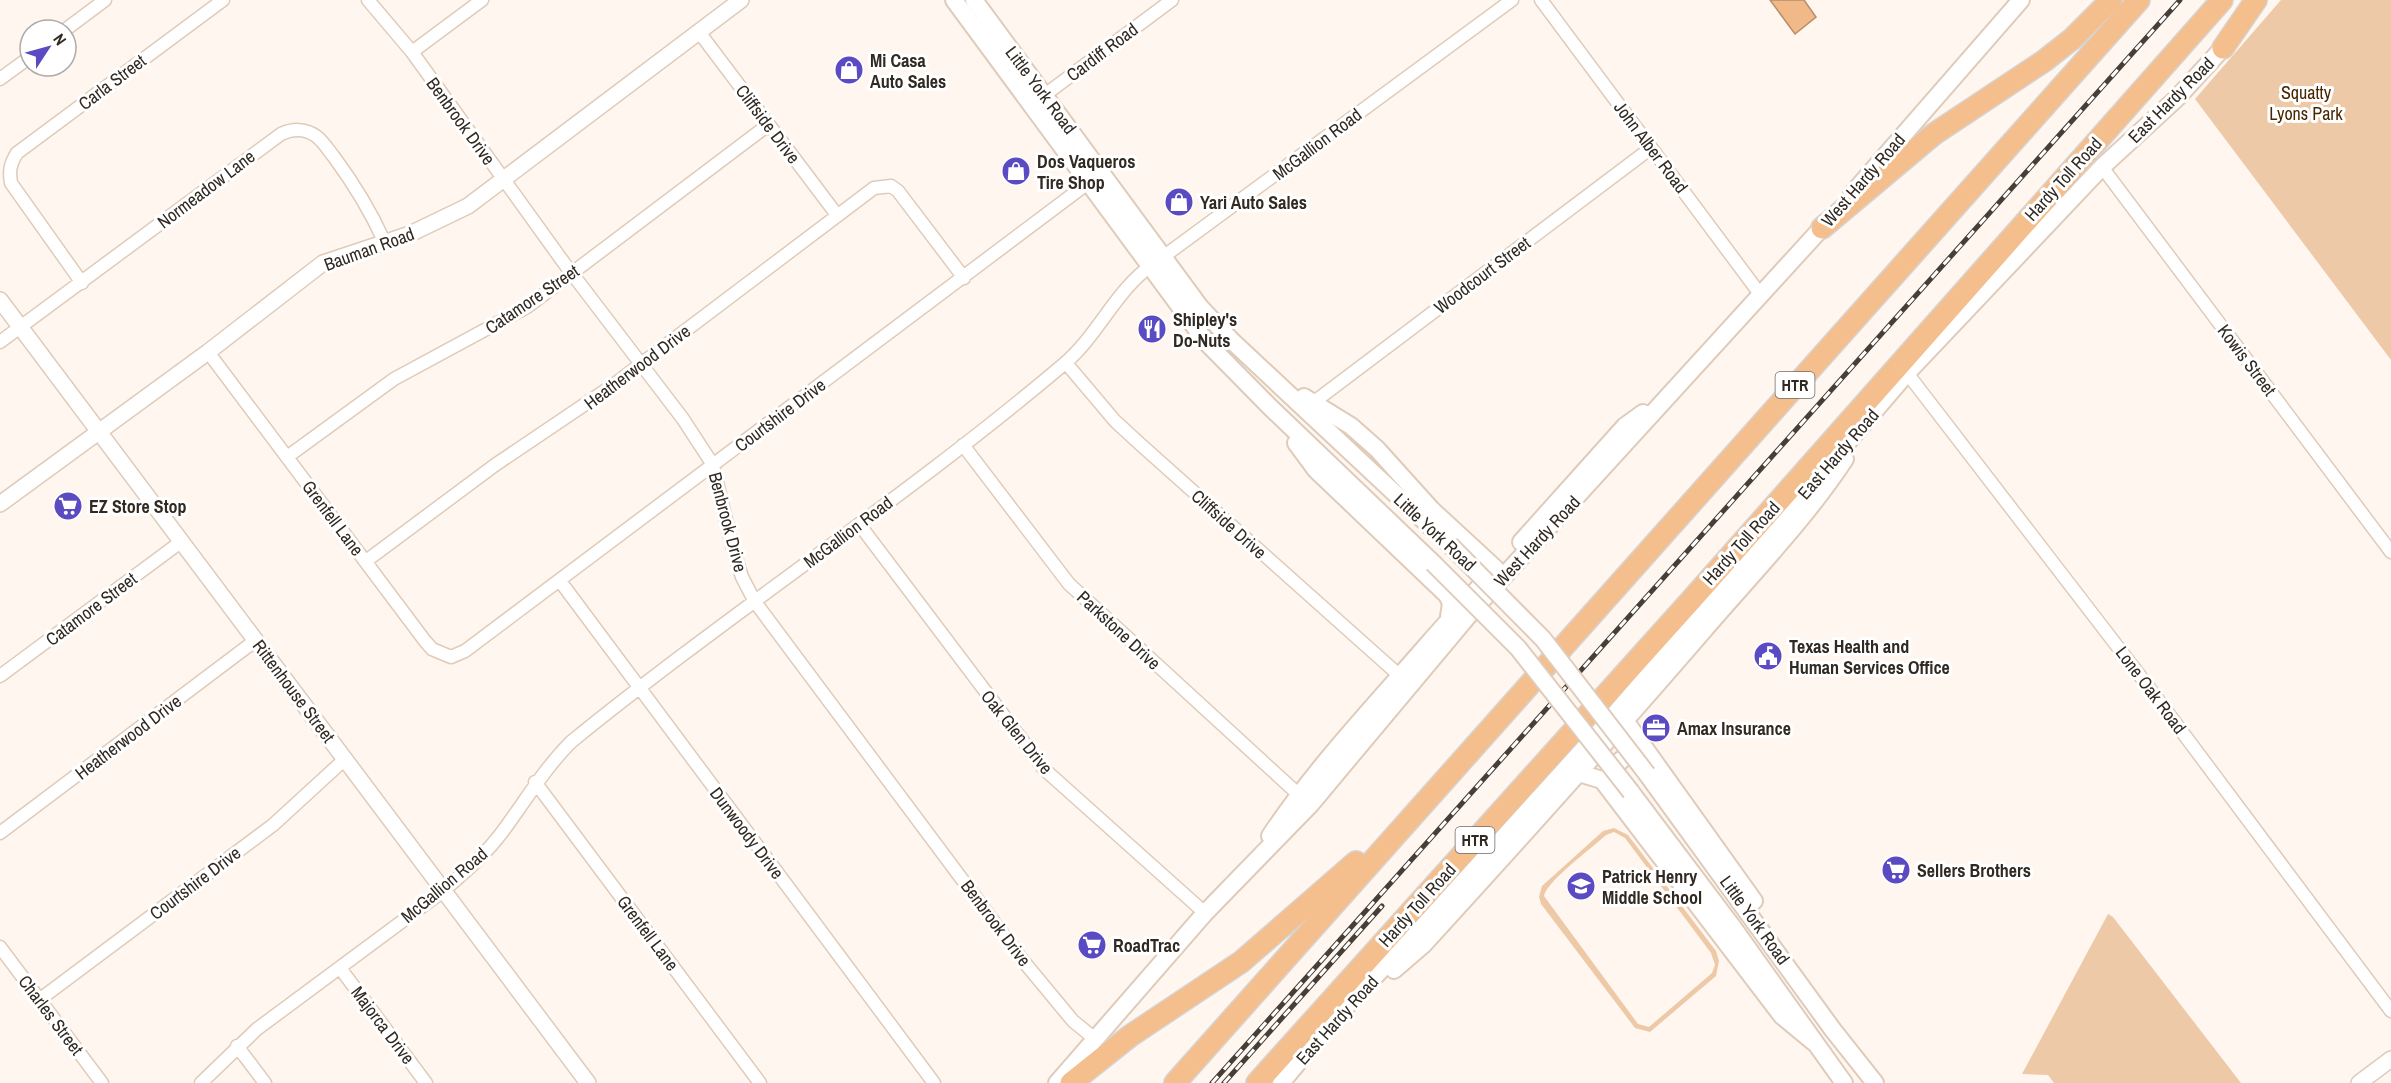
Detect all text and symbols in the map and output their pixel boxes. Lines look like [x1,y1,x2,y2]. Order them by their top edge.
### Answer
street label: Cardiff Road [1061,17,1143,87]
north arrow [18,18,78,78]
text: N [48,29,72,49]
street label: Little York Road [1000,41,1082,139]
street label: Carla Street [73,48,151,116]
place label: Mi Casa Auto Sales [870,48,946,94]
street label: East Hardy Road [2122,51,2220,149]
shop icon: Mi Casa Auto Sales [833,54,865,86]
street label: Benbrook Drive [421,72,501,170]
street label: Cliffside Drive [730,79,806,169]
park label: Squatty Lyons Park [2269,80,2343,126]
street label: John Alber Road [1608,96,1694,198]
street label: McGallion Road [1267,102,1367,186]
street label: West Hardy Road [1815,128,1911,232]
street label: Hardy Toll Road [2019,132,2107,226]
street label: Normeadow Lane [152,144,260,234]
place label: Dos Vaqueros Tire Shop [1037,149,1135,195]
shop icon: Dos Vaqueros Tire Shop [1000,155,1032,187]
shop icon: Yari Auto Sales [1163,186,1195,218]
place label: Yari Auto Sales [1200,190,1307,215]
street label: Bauman Road [320,221,418,277]
street label: Woodcourt Street [1429,231,1535,319]
street label: Catamore Street [480,258,584,340]
place label: Shipley's Do-Nuts [1173,307,1237,353]
restaurant icon: Shipley's Do-Nuts [1136,313,1168,345]
street label: Heatherwood Drive [579,319,695,415]
street label: Kowis Street [2212,319,2282,401]
street label: Courtshire Drive [729,372,831,458]
road number: HTR [1776,372,1814,398]
street label: East Hardy Road [1792,403,1884,505]
street label: Benbrook Drive [703,469,753,575]
street label: Grenfell Lane [296,475,370,561]
street label: Cliffside Drive [1186,484,1272,564]
street label: Little York Road [1388,487,1482,577]
supermarket icon: EZ Store Stop [52,490,84,522]
street label: McGallion Road [798,490,898,574]
street label: West Hardy Road [1488,490,1586,592]
place label: EZ Store Stop [89,494,187,519]
street label: Hardy Toll Road [1697,496,1785,590]
street label: Catamore Street [40,566,142,652]
street label: Parkstone Drive [1072,585,1166,675]
street label: Rittenhouse Street [247,634,341,748]
place label: Texas Health and Human Services Office [1789,634,1950,680]
public building icon: Texas Health and Human Services Office [1752,640,1784,672]
street label: Lone Oak Road [2110,641,2192,739]
street label: Oak Glen Drive [975,685,1059,779]
street label: Heatherwood Drive [70,689,186,785]
office icon: Amax Insurance [1640,712,1672,744]
place label: Amax Insurance [1677,716,1791,741]
street label: Dunwoody Drive [704,782,790,884]
road number: HTR [1456,827,1494,853]
street label: Courtshire Drive [144,840,246,926]
street label: McGallion Road [395,841,493,929]
supermarket icon: Sellers Brothers [1880,854,1912,886]
street label: Hardy Toll Road [1373,858,1461,952]
place label: Sellers Brothers [1917,858,2031,883]
place label: Patrick Henry Middle School [1602,864,1702,910]
school or university icon: Patrick Henry Middle School [1565,870,1597,902]
street label: Little York Road [1714,870,1796,970]
street label: Benbrook Drive [955,875,1037,971]
street label: Grenfell Lane [611,890,685,976]
supermarket icon: RoadTrac [1076,929,1108,961]
place label: RoadTrac [1113,933,1180,958]
street label: Charles Street [13,970,89,1060]
street label: East Hardy Road [1290,970,1384,1070]
street label: Majorca Drive [345,981,421,1069]

